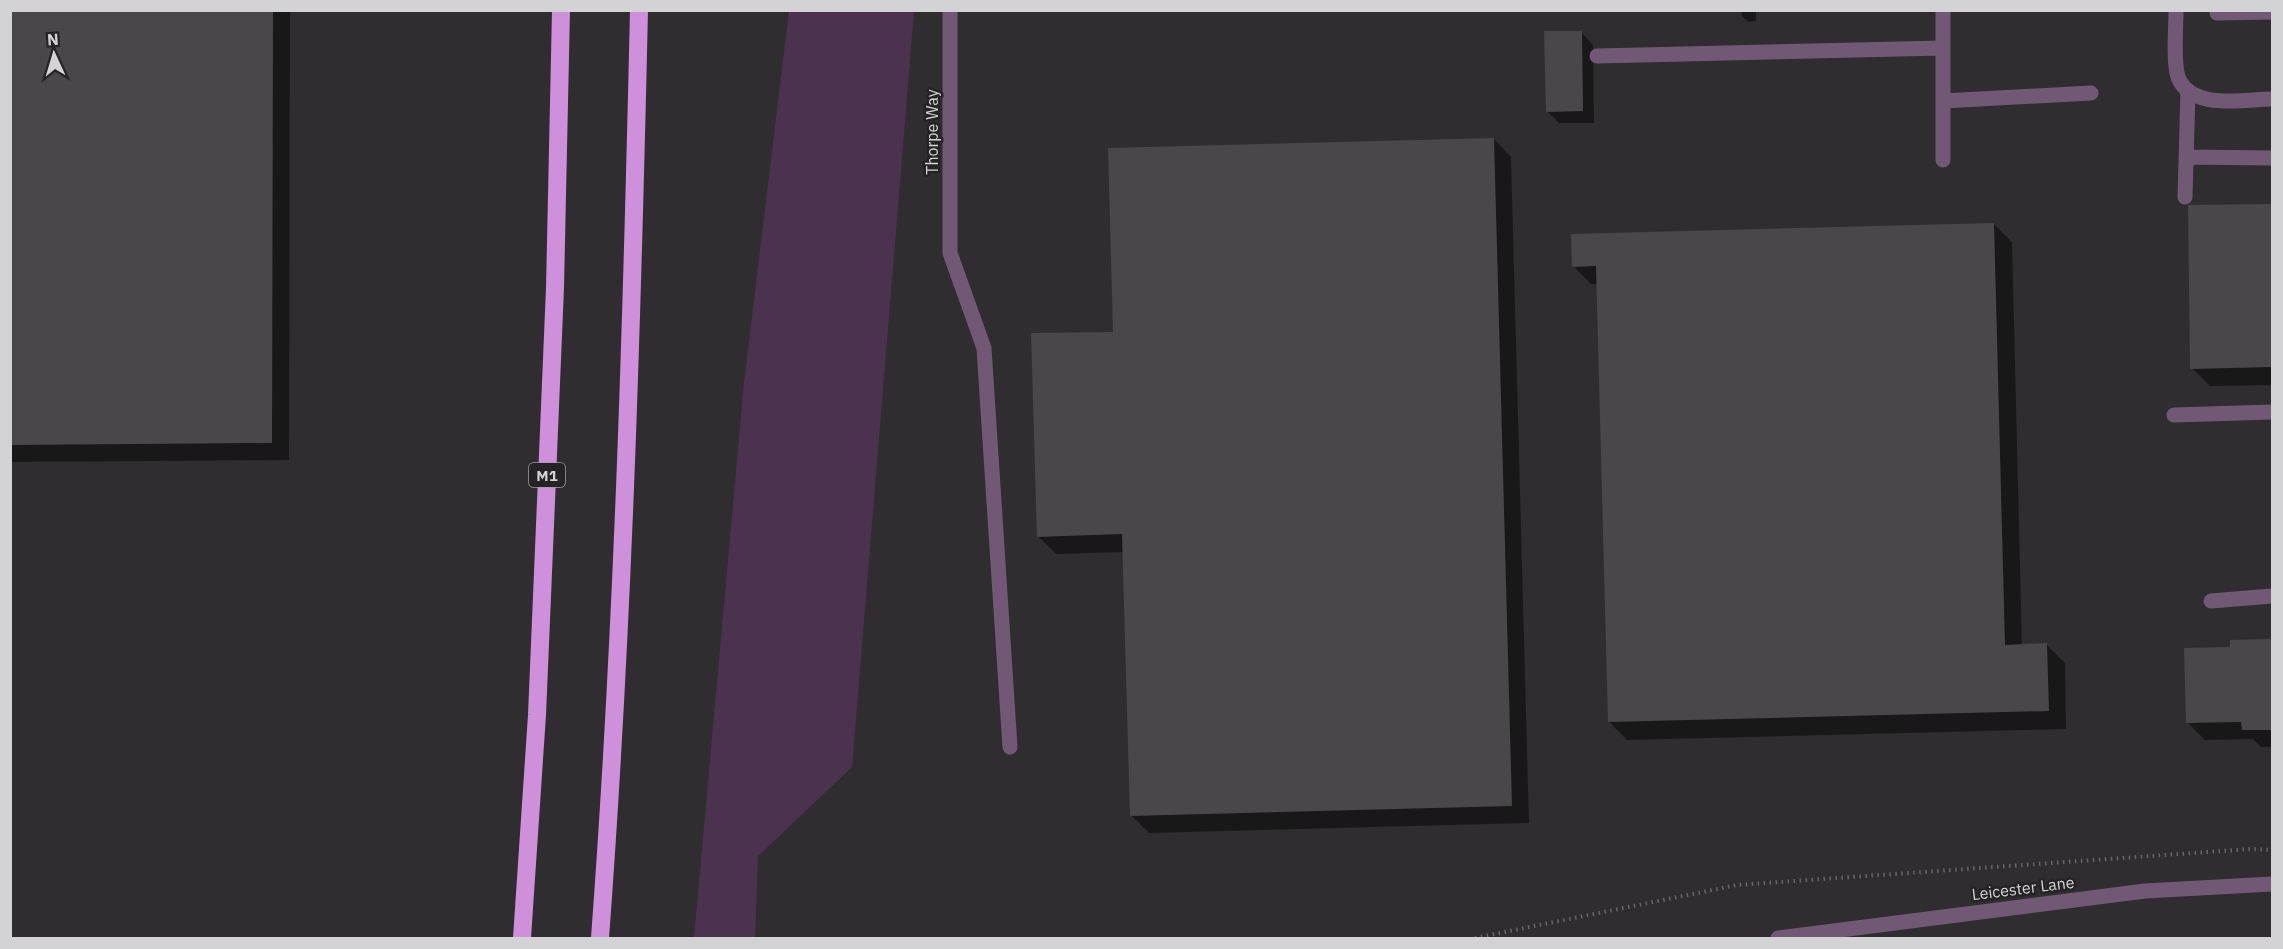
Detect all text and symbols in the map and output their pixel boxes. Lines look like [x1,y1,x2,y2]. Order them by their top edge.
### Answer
north arrow [24,24,84,84]
text: N [46,29,59,49]
street label: Thorpe Way [922,89,942,175]
road number: M1 [529,463,565,487]
street label: Leicester Lane [1970,872,2076,904]

